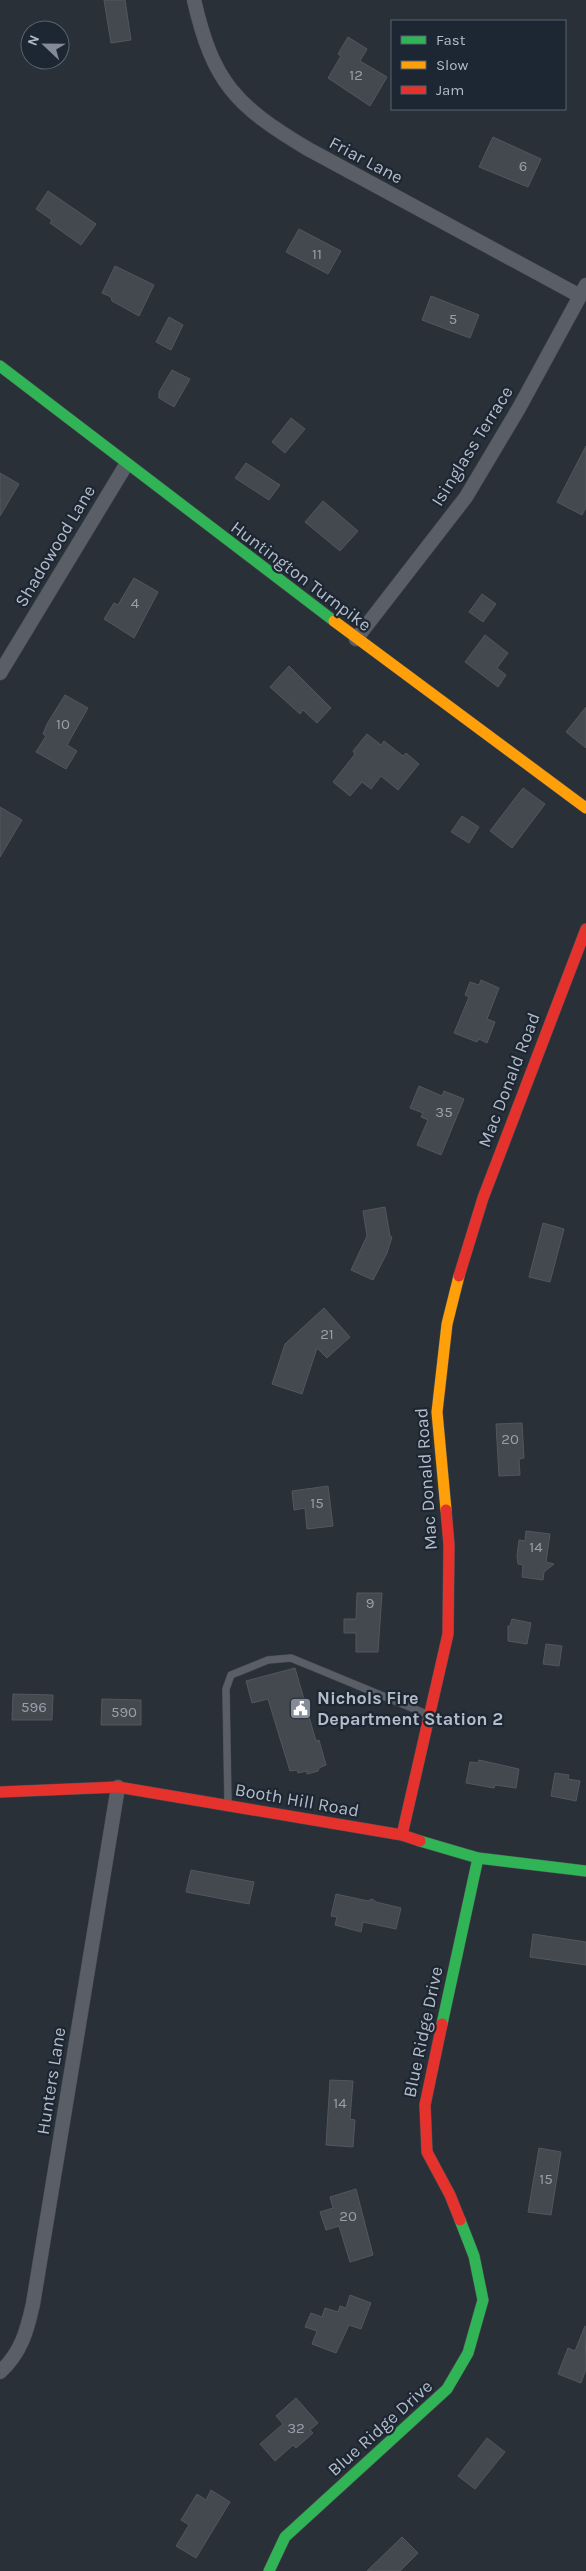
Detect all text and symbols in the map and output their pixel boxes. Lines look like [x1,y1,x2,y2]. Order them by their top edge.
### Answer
north arrow [20,20,70,70]
legend [391,20,566,110]
text: Fast [436,31,466,49]
text: N [24,32,43,48]
text: Slow [436,56,468,74]
house number: 12 [349,66,363,84]
text: Jam [436,81,464,99]
street label: Friar Lane [325,131,407,189]
house number: 6 [519,157,527,175]
house number: 11 [312,245,322,263]
house number: 5 [449,310,457,328]
street label: Isinglass Terrace [426,382,518,510]
street label: Shadowood Lane [10,481,100,611]
street label: Huntington Turnpike [226,516,376,636]
house number: 4 [131,594,140,612]
house number: 10 [56,715,70,733]
street label: Mac Donald Road [473,1009,545,1151]
house number: 35 [435,1103,453,1121]
house number: 21 [320,1325,334,1343]
street label: Mac Donald Road [410,1407,442,1551]
house number: 20 [501,1430,519,1448]
house number: 15 [310,1494,324,1512]
house number: 14 [529,1538,543,1556]
house number: 9 [366,1594,374,1612]
place label: Nichols Fire Department Station 2 [317,1687,503,1730]
public building icon: Nichols Fire Department Station 2 [289,1696,313,1720]
house number: 596 [21,1698,47,1716]
house number: 590 [111,1703,137,1721]
street label: Booth Hill Road [233,1778,361,1822]
street label: Blue Ridge Drive [398,1964,448,2100]
street label: Hunters Lane [32,2026,70,2136]
house number: 14 [333,2094,347,2112]
house number: 15 [539,2170,553,2188]
house number: 20 [339,2207,357,2225]
street label: Blue Ridge Drive [323,2375,437,2481]
house number: 32 [287,2419,305,2437]

